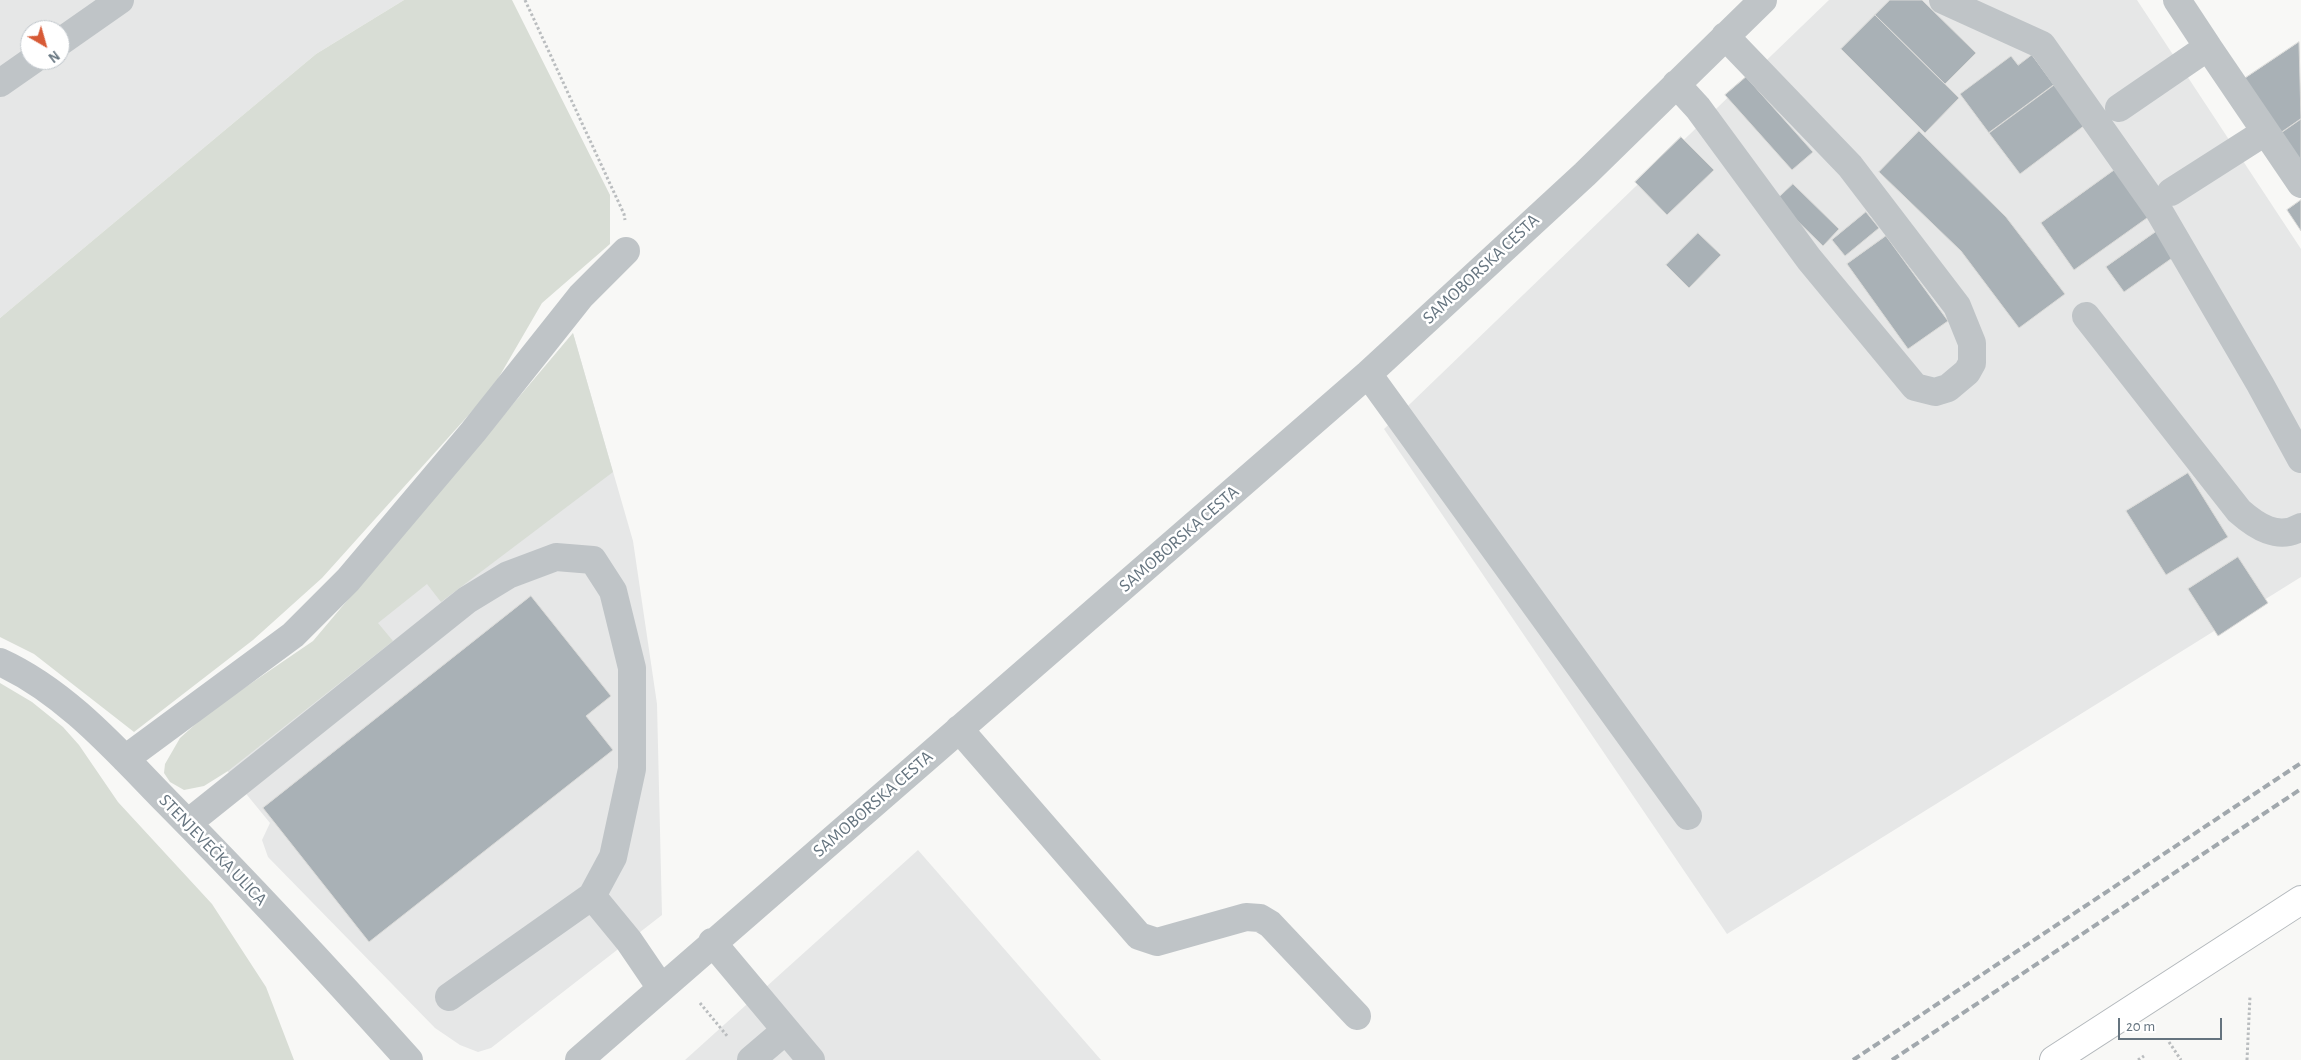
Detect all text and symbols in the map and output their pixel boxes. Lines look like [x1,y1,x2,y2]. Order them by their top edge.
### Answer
north arrow [20,20,70,70]
text: N [45,48,62,65]
street label: SAMOBORSKA CESTA [1418,209,1544,329]
street label: SAMOBORSKA CESTA [1115,481,1243,597]
street label: SAMOBORSKA CESTA [809,746,937,862]
street label: STENJEVEČKA ULICA [154,790,272,910]
scale bar [2121,1008,2225,1040]
text: 20 m [2126,1019,2155,1034]

